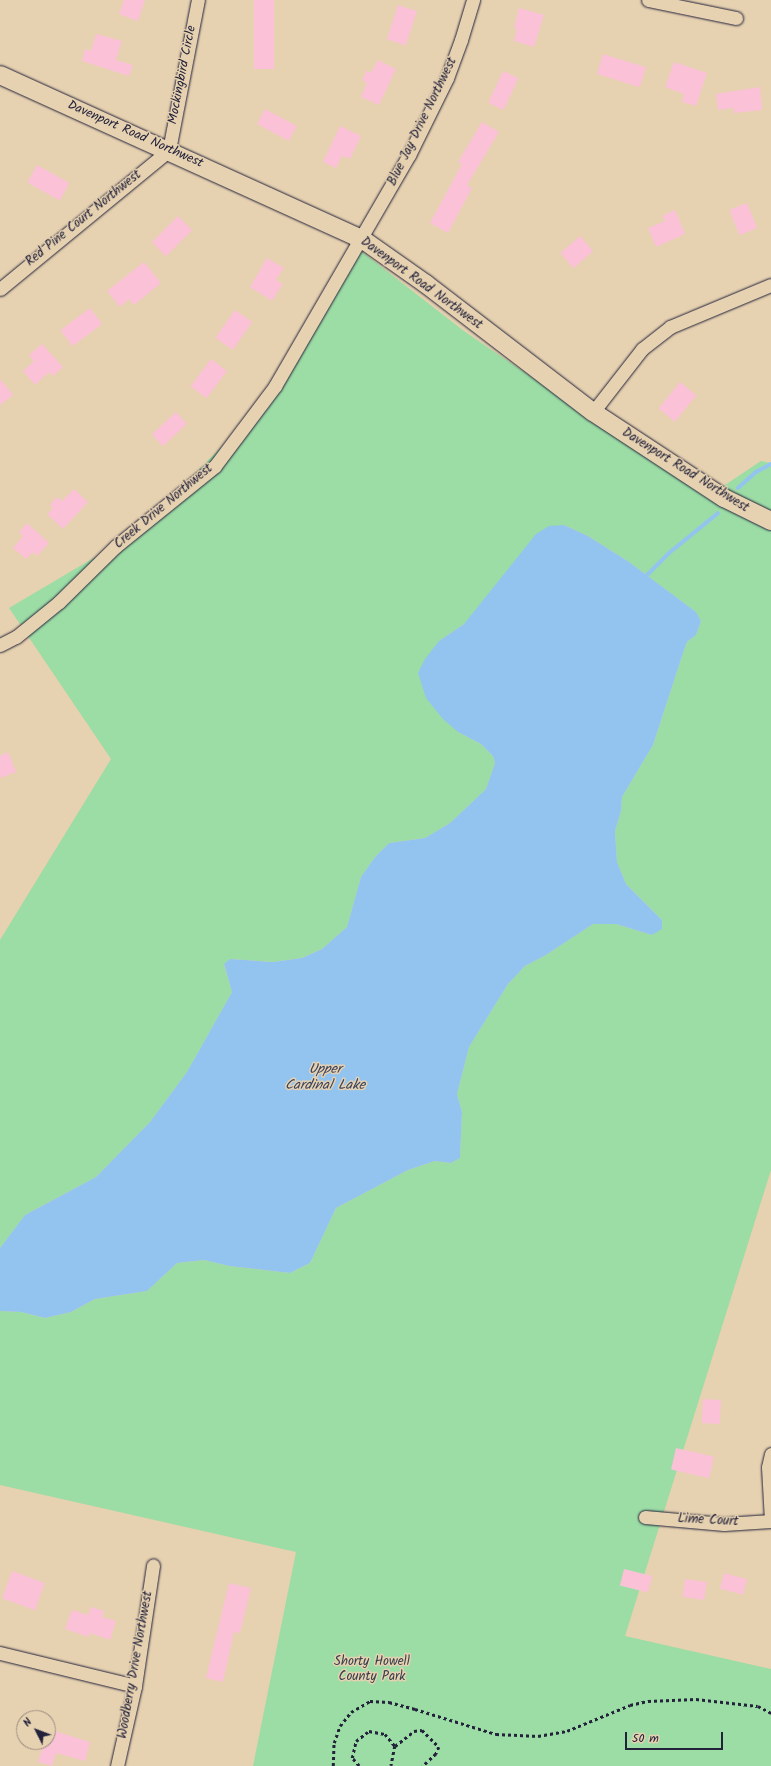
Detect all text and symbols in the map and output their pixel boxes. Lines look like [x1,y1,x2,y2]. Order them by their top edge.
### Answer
street label: Mockingbird Circle [166,24,200,126]
street label: Blue Jay Drive Northwest [385,55,461,189]
street label: Davenport Road Northwest [65,98,205,172]
street label: Red Pine Court Northwest [23,168,145,270]
street label: Davenport Road Northwest [357,235,485,333]
street label: Davenport Road Northwest [619,425,751,517]
street label: Creek Drive Northwest [112,461,216,553]
water label: Upper Cardinal Lake [285,1061,365,1094]
street label: Lime Court [677,1512,739,1530]
street label: Woodberry Drive Northwest [115,1590,157,1740]
park label: Shorty Howell County Park [334,1655,410,1686]
north arrow [16,1710,56,1750]
text: N [19,1714,37,1731]
scale bar [627,1724,725,1750]
text: 50 m [632,1729,659,1748]

